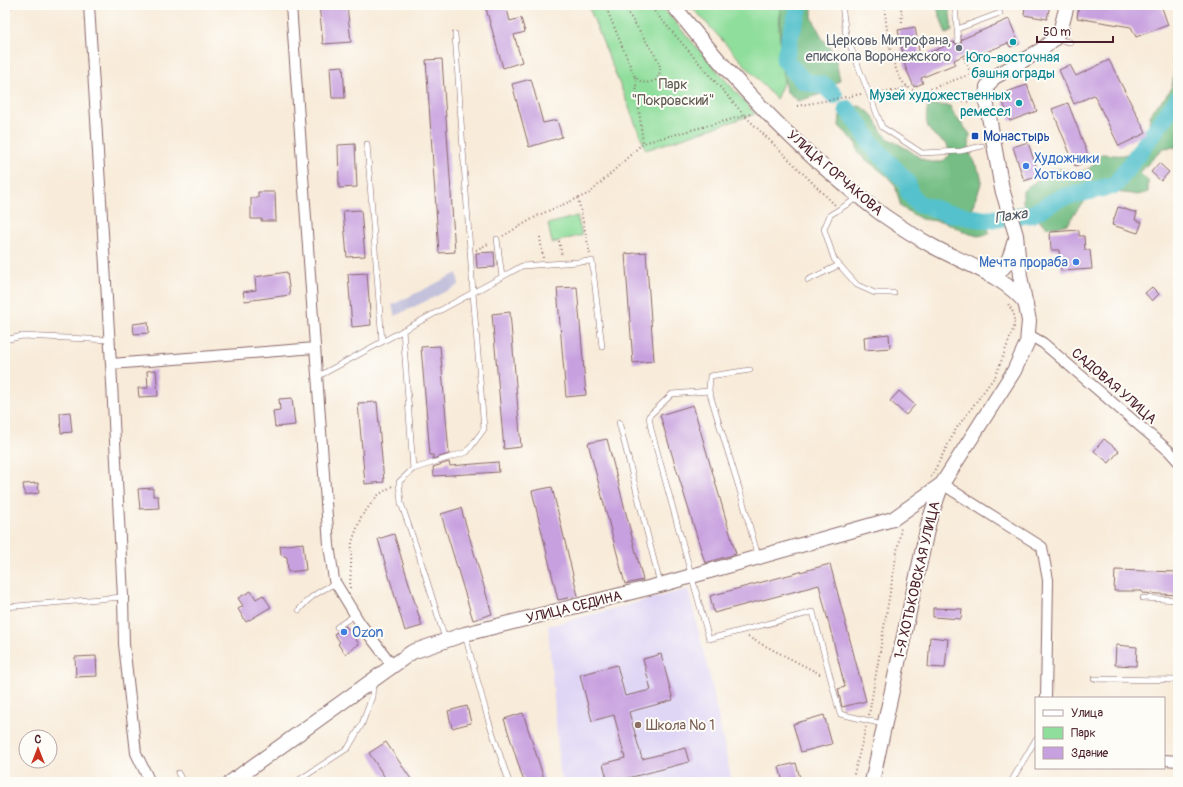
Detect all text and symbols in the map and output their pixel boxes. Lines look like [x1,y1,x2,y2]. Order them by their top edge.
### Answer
scale bar [1037,18,1113,44]
text: 50 m [1043,25,1071,40]
place label: Церковь Митрофана, епископа Воронежского [806,32,951,65]
marker: Юго-восточная башня ограды [1008,37,1018,47]
marker: Церковь Митрофана, епископа Воронежского [954,43,964,53]
place label: Юго-восточная башня ограды [966,49,1060,82]
park label: Парк "Покровский" [632,76,714,109]
place label: Музей художественных ремесел [869,87,1011,120]
marker: Музей художественных ремесел [1014,98,1024,108]
street label: УЛИЦА ГОРЧАКОВА [784,127,886,219]
place label: Монастырь [983,128,1050,145]
marker: Монастырь [970,131,980,141]
place label: Художники Хотьково [1034,150,1099,183]
marker: Художники Хотьково [1021,161,1031,171]
water label: Пажа [993,204,1030,228]
place label: Мечта прораба [979,254,1068,271]
marker: Мечта прораба [1071,257,1081,267]
street label: САДОВАЯ УЛИЦА [1068,344,1160,428]
street label: 1-Я ХОТЬКОВСКАЯ УЛИЦА [891,500,943,660]
street label: УЛИЦА СЕДИНА [524,587,624,627]
place label: Ozon [352,624,384,641]
marker: Ozon [339,627,349,637]
legend [1035,697,1165,769]
text: Улица [1071,706,1103,721]
place label: Школа № 1 [646,717,715,734]
marker: Школа № 1 [633,720,643,730]
text: Парк [1071,726,1096,741]
north arrow [18,729,58,769]
text: С [35,733,42,746]
text: Здание [1071,746,1108,761]

